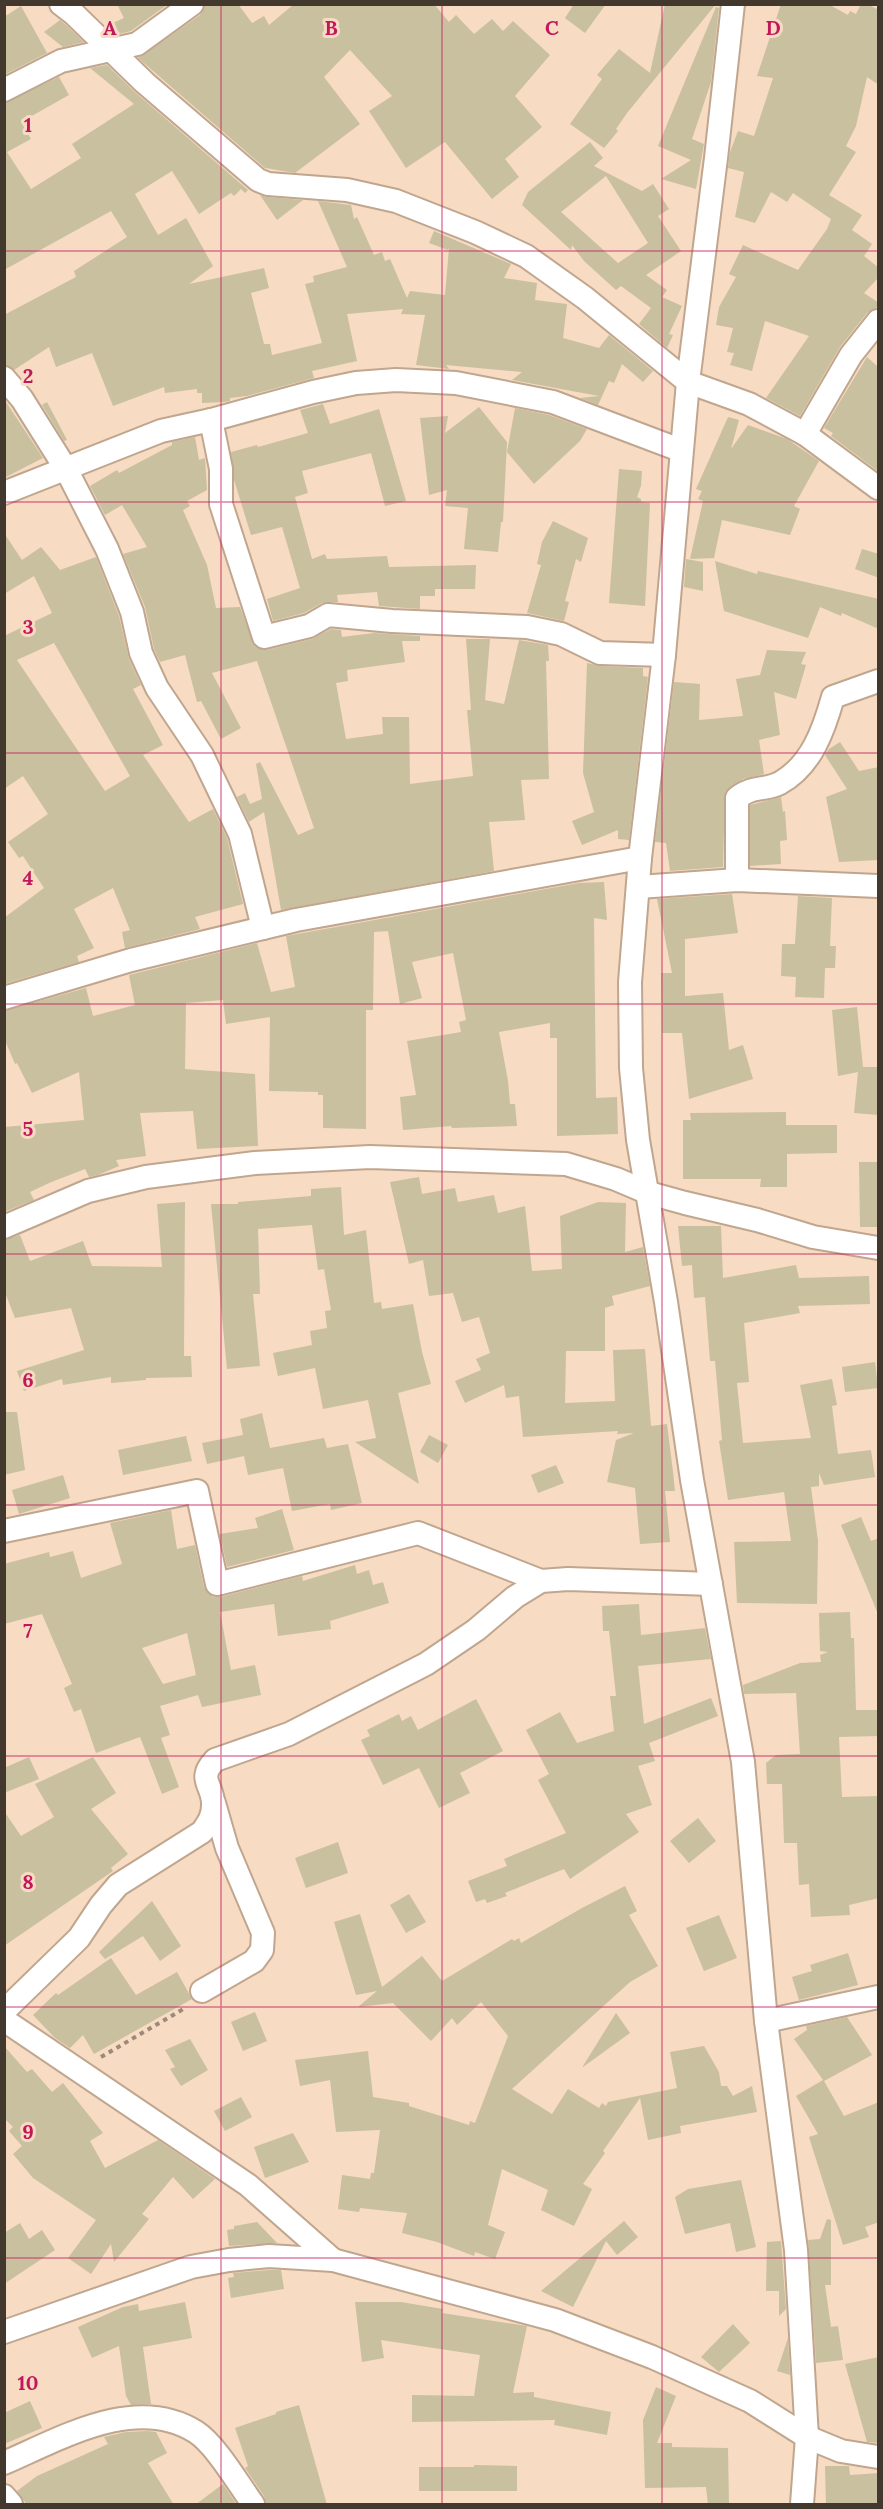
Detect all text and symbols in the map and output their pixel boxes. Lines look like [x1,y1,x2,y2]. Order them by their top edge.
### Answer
text: A [103,15,117,40]
text: B [324,15,338,40]
text: C [545,15,559,40]
text: D [765,15,781,40]
text: 1 [24,112,32,137]
text: 2 [23,363,33,388]
text: 3 [22,614,34,639]
text: 4 [23,865,34,890]
text: 5 [23,1116,34,1141]
text: 6 [22,1367,34,1392]
text: 7 [23,1618,33,1643]
text: 8 [22,1869,34,1894]
text: 9 [22,2119,34,2144]
text: 10 [18,2370,38,2395]

